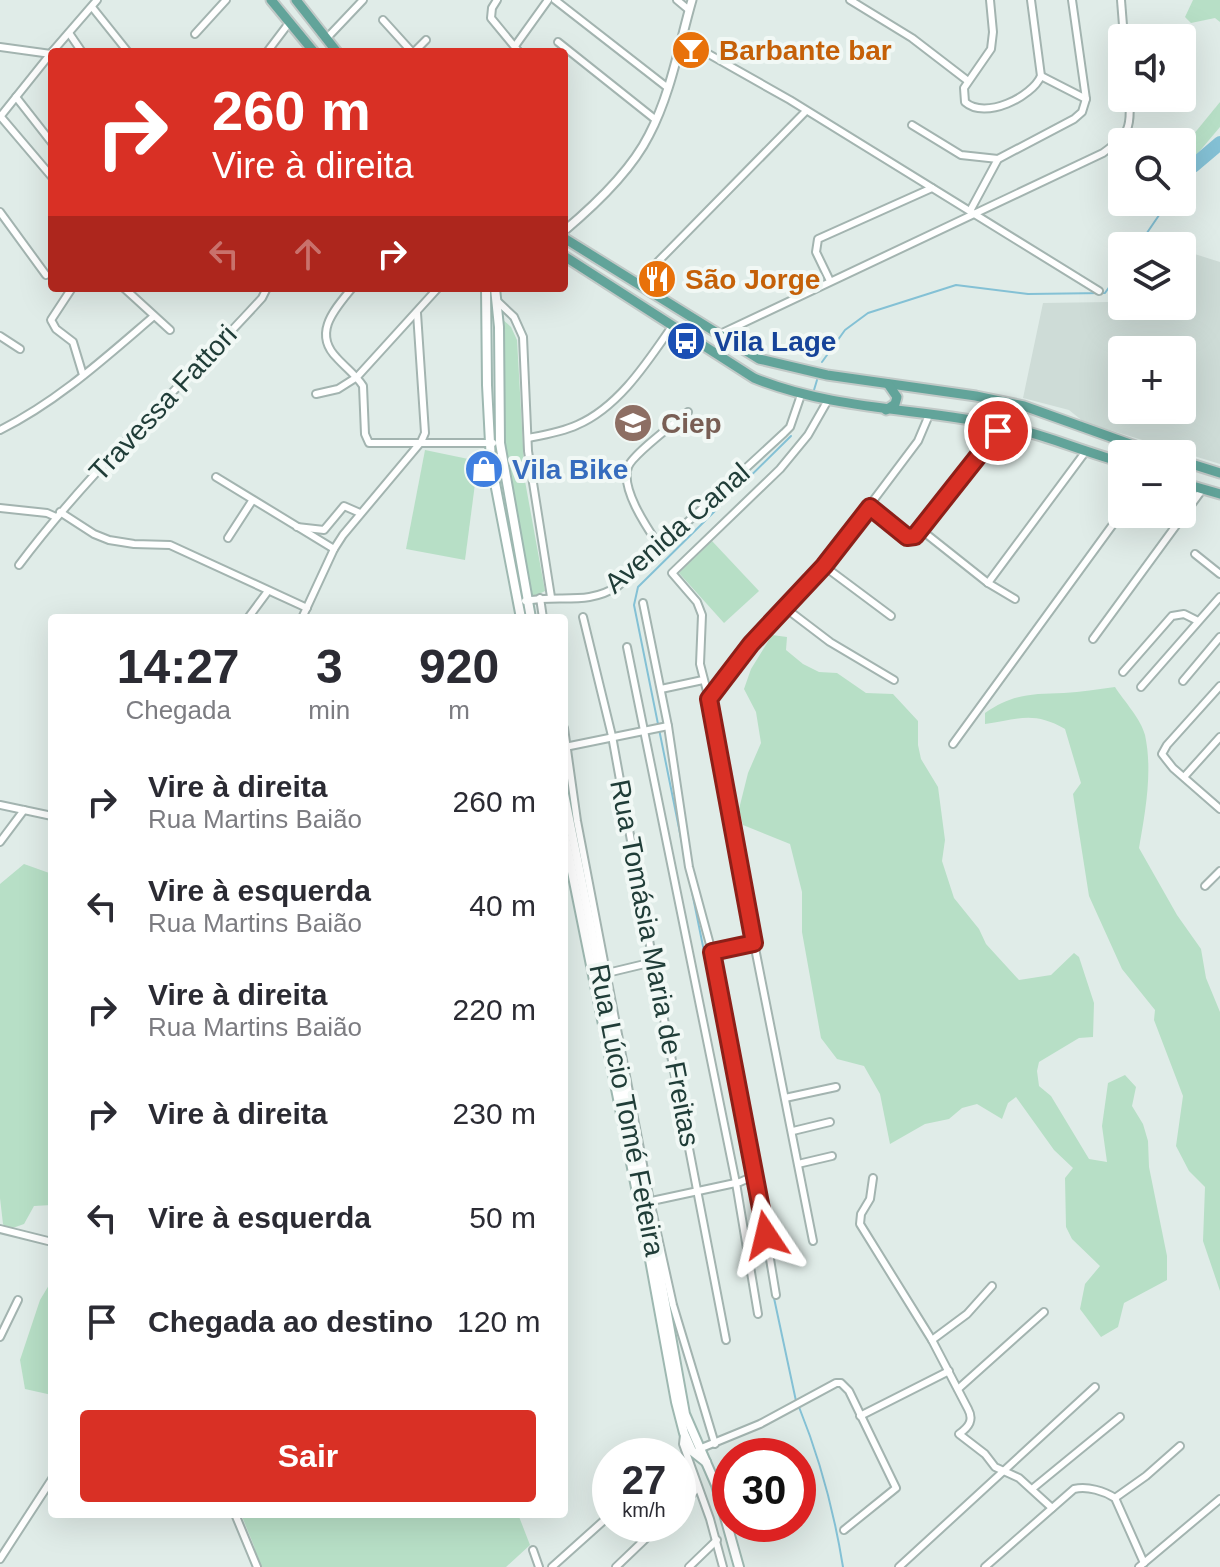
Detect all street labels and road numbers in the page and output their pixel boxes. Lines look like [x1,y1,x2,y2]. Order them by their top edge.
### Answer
street label: Travessa Fattori [83,319,243,487]
street label: Avenida Canal [598,457,756,599]
street label: Rua Tomásia Maria de Freitas [604,777,706,1149]
street label: Rua Lúcio Tomé Feteira [583,961,671,1259]

